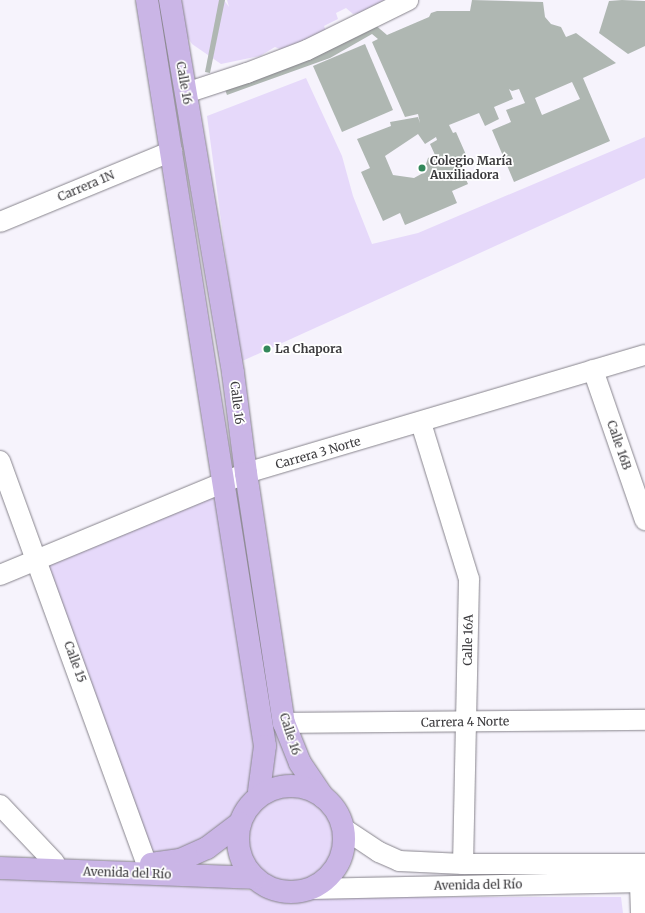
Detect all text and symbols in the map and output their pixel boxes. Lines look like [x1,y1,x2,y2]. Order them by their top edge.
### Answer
street label: Calle 16 [173,60,195,106]
place label: Colegio María Auxiliadora [430,154,512,182]
marker: Colegio María Auxiliadora [417,163,427,173]
street label: Carrera 1N [55,168,117,204]
place label: La Chapora [275,342,342,356]
marker: La Chapora [262,344,272,354]
street label: Calle 16 [227,381,247,425]
street label: Calle 16B [604,419,634,471]
street label: Carrera 3 Norte [274,434,362,472]
street label: Calle 16A [460,614,476,666]
street label: Calle 15 [61,639,89,685]
street label: Calle 16 [276,711,304,757]
street label: Carrera 4 Norte [421,714,509,730]
street label: Avenida del Río [83,864,171,882]
street label: Avenida del Río [434,877,522,893]

